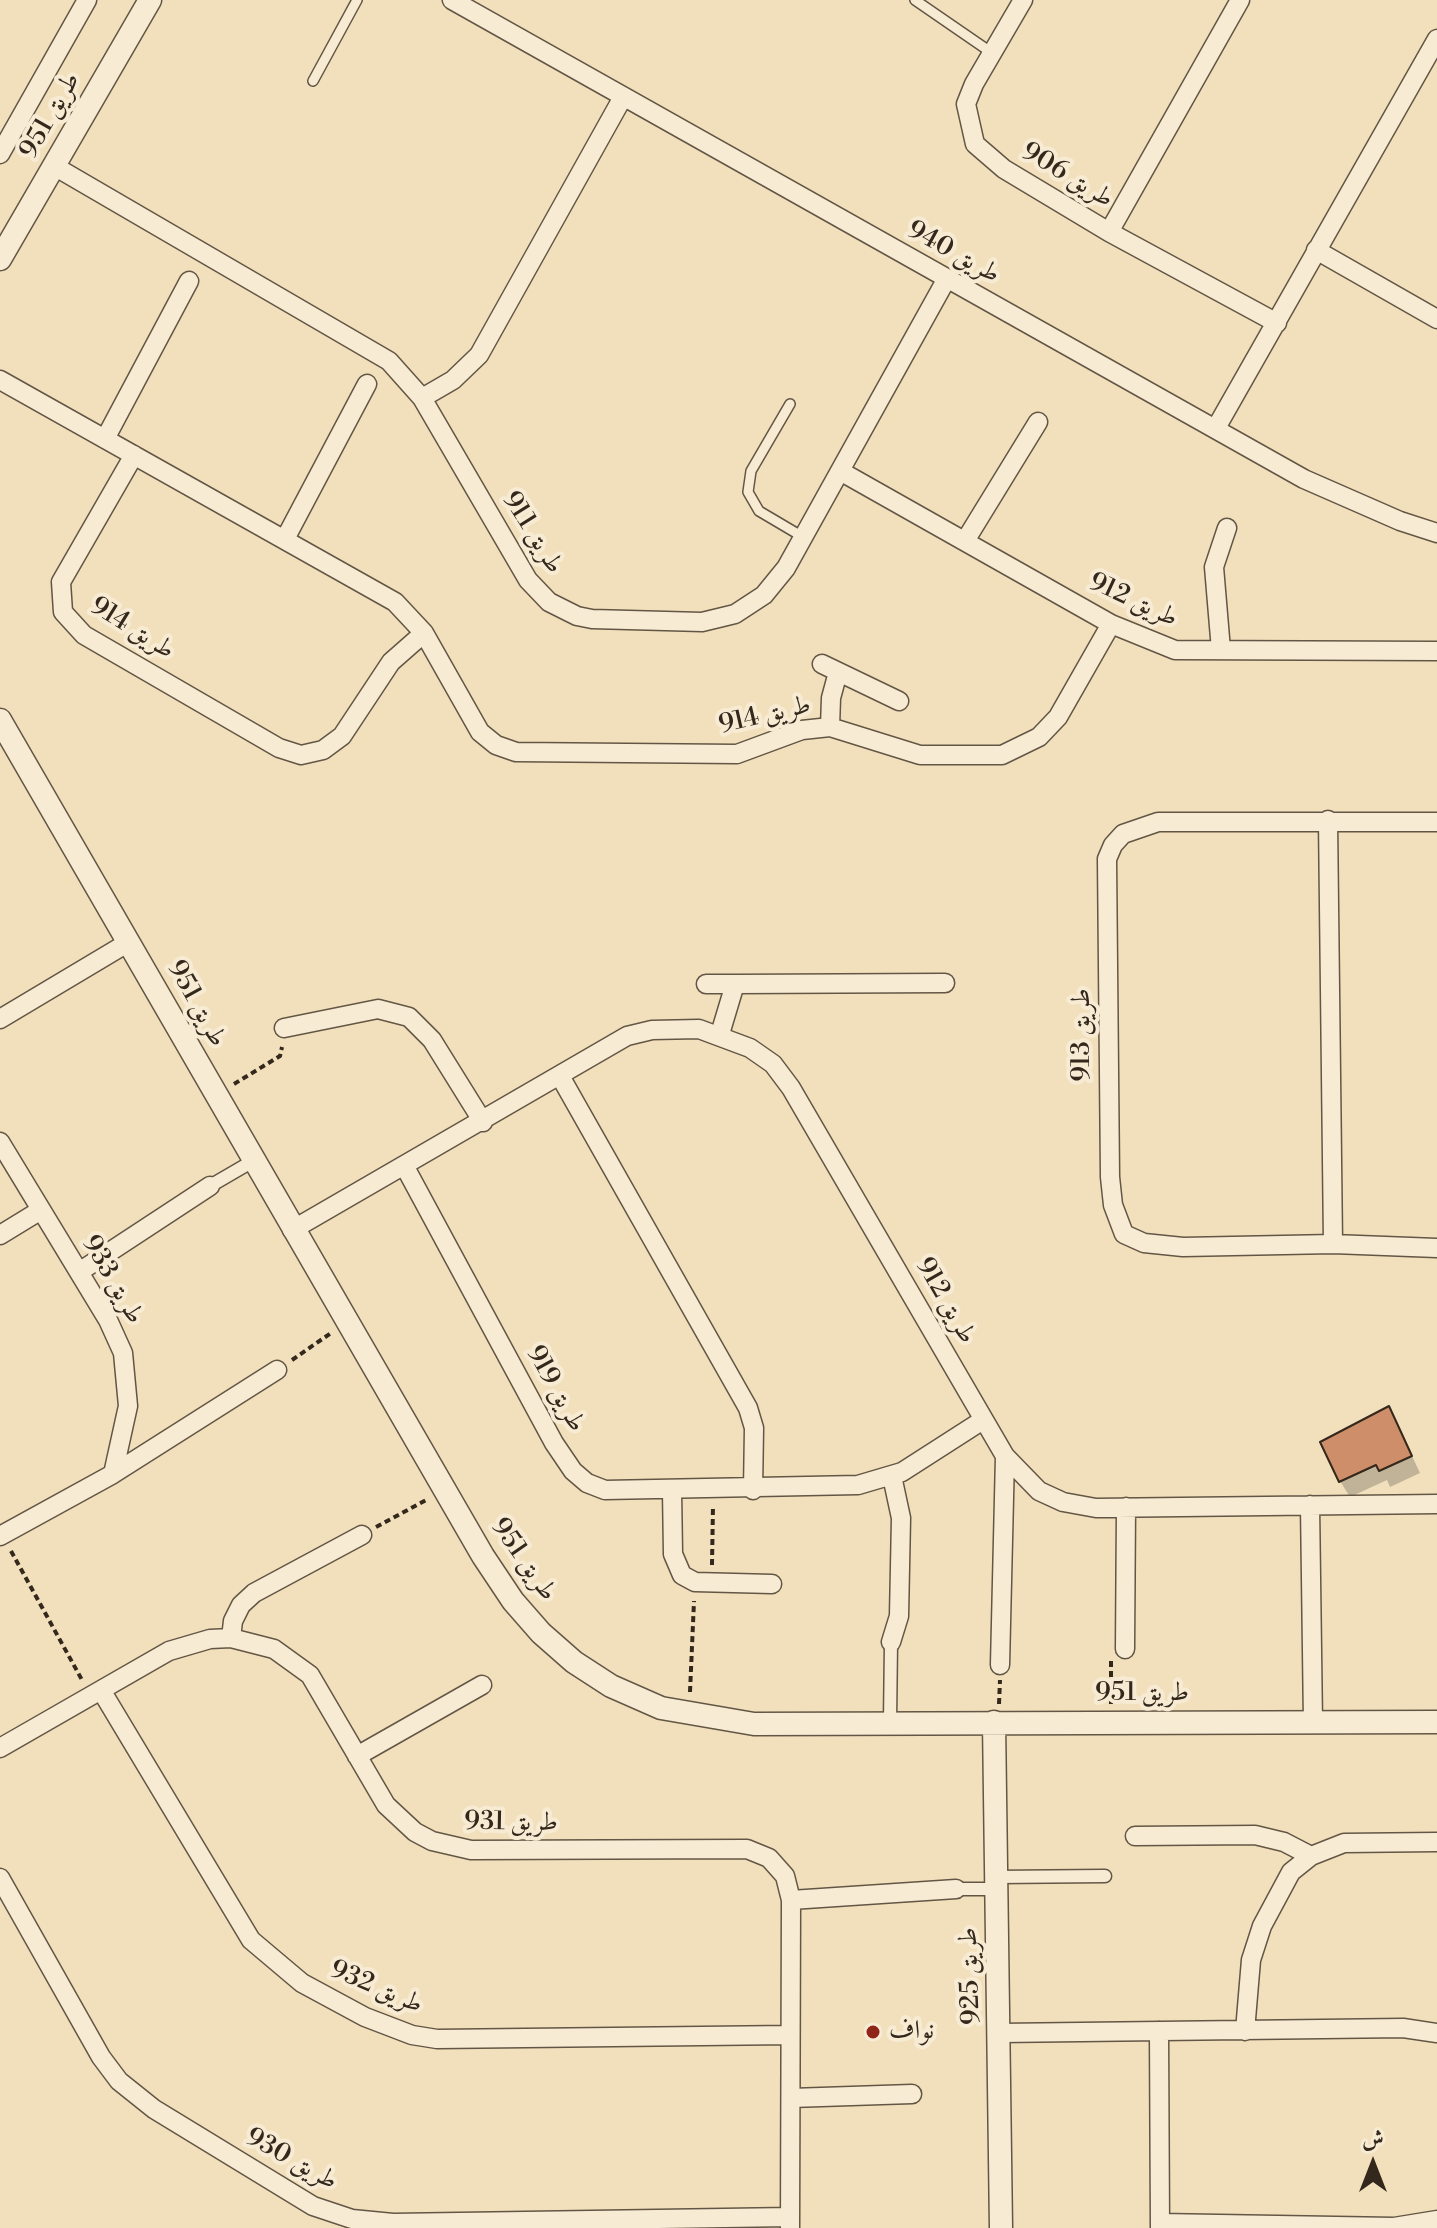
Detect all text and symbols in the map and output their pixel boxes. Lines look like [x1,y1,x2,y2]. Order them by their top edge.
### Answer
street label: طريق 951 [14,67,88,165]
street label: طريق 906 [1015,136,1119,216]
street label: طريق 940 [901,215,1005,291]
street label: طريق 911 [495,486,569,580]
street label: طريق 912 [1084,567,1182,635]
street label: طريق 914 [84,591,180,667]
street label: طريق 914 [716,690,814,742]
street label: طريق 951 [160,955,232,1053]
street label: طريق 913 [1067,988,1099,1082]
street label: طريق 933 [74,1230,150,1330]
street label: طريق 912 [908,1252,982,1350]
street label: طريق 919 [519,1340,591,1438]
street label: طريق 951 [483,1512,563,1608]
street label: طريق 951 [1095,1678,1189,1710]
street label: طريق 931 [464,1807,558,1839]
street label: طريق 925 [954,1927,988,2025]
street label: طريق 932 [325,1955,427,2021]
place label: نواف [889,2016,934,2048]
marker: نواف [864,2023,882,2041]
street label: طريق 930 [240,2122,342,2198]
north arrow [1333,2124,1413,2204]
text: ش [1362,2126,1384,2153]

